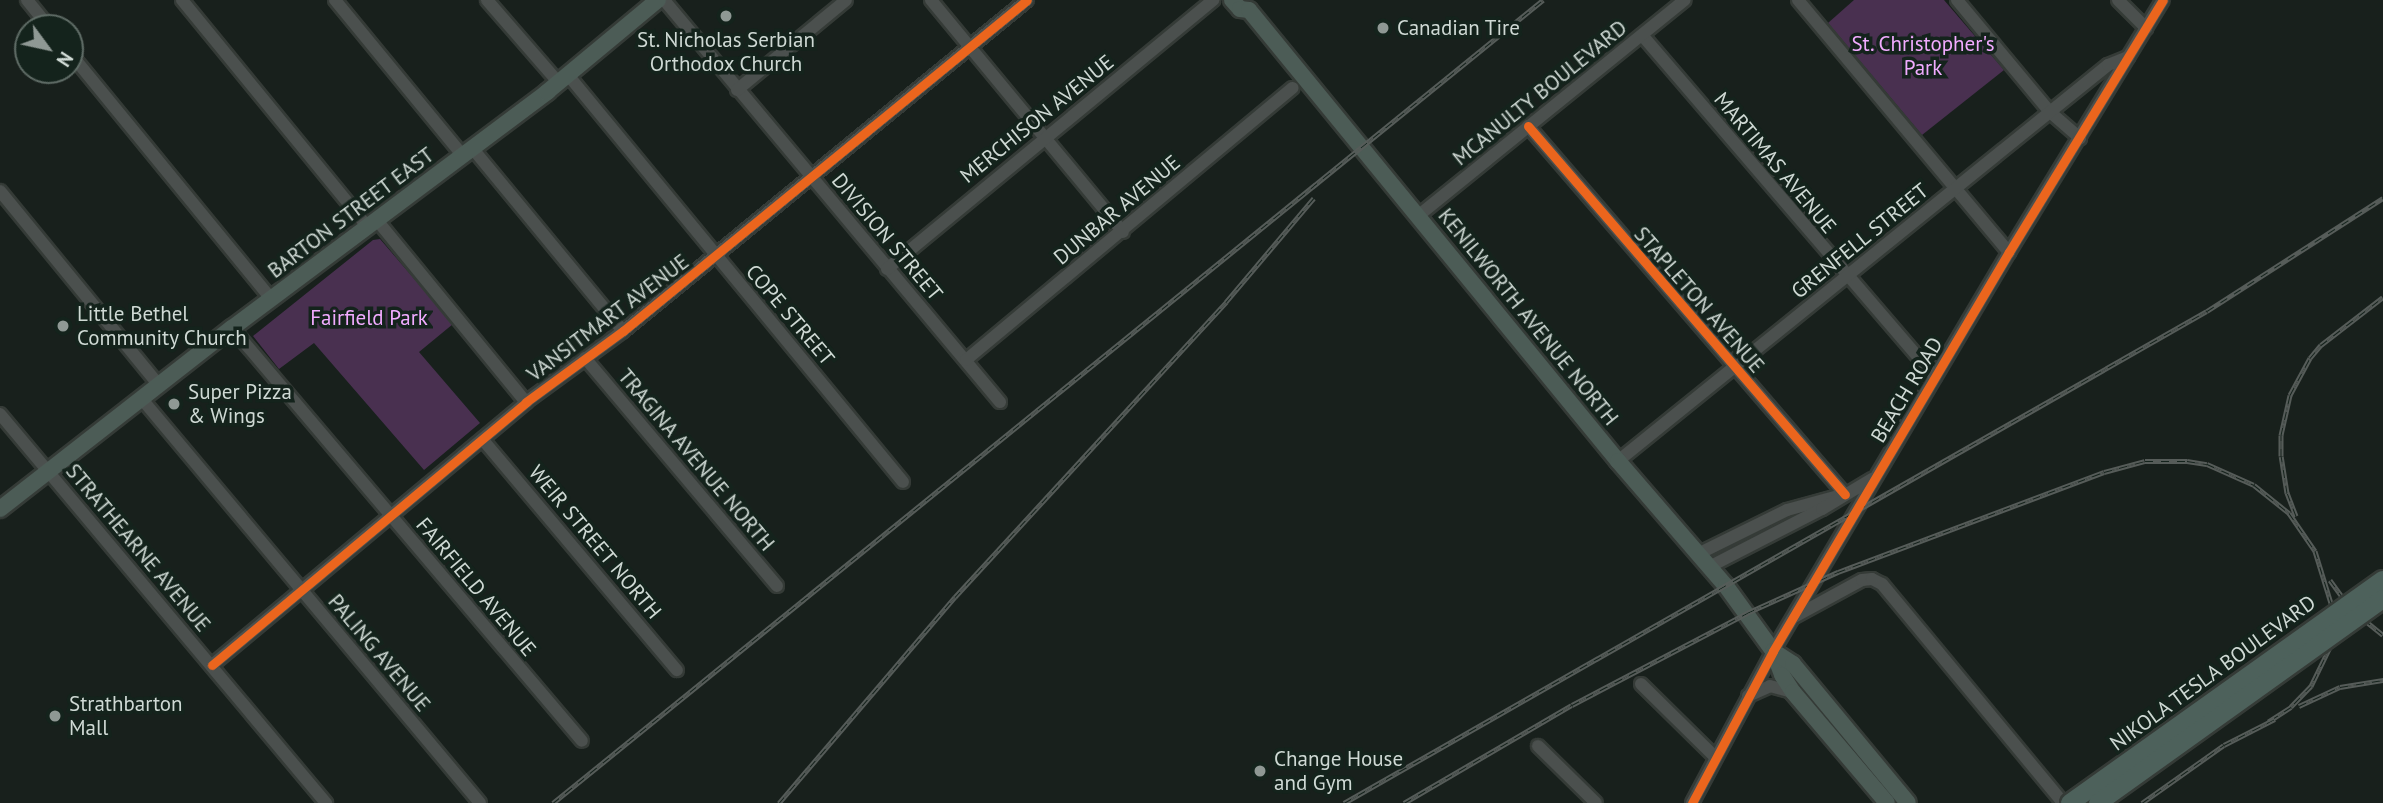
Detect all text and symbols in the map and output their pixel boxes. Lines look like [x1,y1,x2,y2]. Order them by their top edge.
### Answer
marker: St. Nicholas Serbian Orthodox Church [718,8,734,24]
north arrow [14,14,84,84]
place label: Canadian Tire [1397,15,1520,41]
street label: MCANULTY BOULEVARD [1448,15,1632,171]
marker: Canadian Tire [1375,20,1391,36]
place label: St. Nicholas Serbian Orthodox Church [636,27,816,77]
park label: St. Christopher's Park [1851,31,1995,81]
text: N [51,48,78,71]
street label: MERCHISON AVENUE [955,49,1119,189]
street label: MARTIMAS AVENUE [1708,87,1842,239]
street label: BARTON STREET EAST [263,142,439,284]
street label: DUNBAR AVENUE [1048,150,1186,270]
street label: DIVISION STREET [826,168,948,306]
street label: GRENFELL STREET [1786,178,1934,304]
street label: KENILWORTH AVENUE NORTH [1433,203,1623,431]
street label: STAPLETON AVENUE [1629,222,1769,378]
street label: VANSITMART AVENUE [522,249,694,387]
street label: COPE STREET [741,259,839,371]
place label: Little Bethel Community Church [77,301,247,351]
park label: Fairfield Park [310,305,428,331]
marker: Little Bethel Community Church [55,318,71,334]
street label: BEACH ROAD [1866,333,1948,447]
street label: TRAGINA AVENUE NORTH [612,363,780,557]
place label: Super Pizza & Wings [188,379,292,429]
marker: Super Pizza & Wings [166,396,182,412]
street label: STRATHEARNE AVENUE [60,459,216,637]
street label: WEIR STREET NORTH [523,460,667,624]
street label: FAIRFIELD AVENUE [410,512,542,662]
street label: PALING AVENUE [322,589,436,717]
street label: NIKOLA TESLA BOULEVARD [2104,589,2322,757]
place label: Strathbarton Mall [69,691,183,741]
marker: Strathbarton Mall [47,708,63,724]
place label: Change House and Gym [1274,746,1403,796]
marker: Change House and Gym [1252,763,1268,779]

